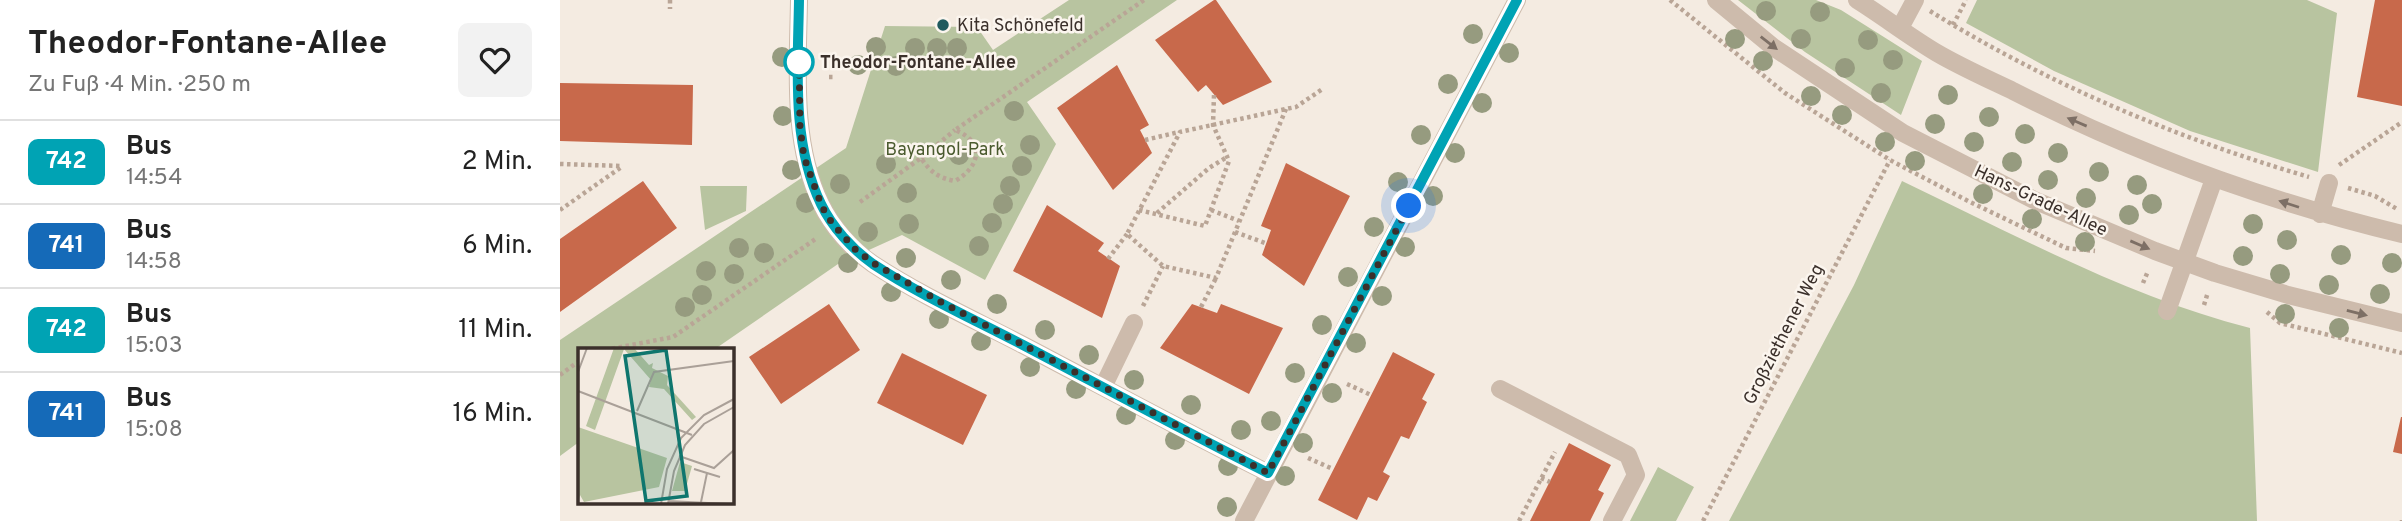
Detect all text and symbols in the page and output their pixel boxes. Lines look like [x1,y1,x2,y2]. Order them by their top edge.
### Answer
place label: Kita Schönefeld [957,15,1084,38]
marker: Kita Schönefeld [935,17,951,33]
button: heart [458,23,532,97]
text: Theodor-Fontane-Allee [28,24,387,66]
one-way arrow [1760,36,1778,50]
marker: Theodor-Fontane-Allee [784,47,814,77]
place label: Theodor-Fontane-Allee [820,52,1016,75]
text: Zu Fuß · 4 Min. · 250 m [28,71,251,100]
one-way arrow [2066,116,2087,127]
text: Bus [126,131,172,164]
park label: Bayangol-Park [885,139,1005,162]
text: 2 Min. [462,146,532,179]
text: 742 [46,147,87,177]
street label: Hans-Grade-Allee [1970,160,2111,242]
text: 14:54 [126,164,183,193]
your location [1391,188,1426,223]
one-way arrow [2278,198,2299,209]
text: Bus [126,215,172,248]
text: 6 Min. [462,230,532,263]
text: 741 [49,231,84,261]
one-way arrow [2130,239,2151,250]
text: 14:58 [126,248,182,277]
street label: Großziethener Weg [1739,260,1830,409]
text: Bus [126,299,172,332]
one-way arrow [2346,308,2368,319]
text: 11 Min. [458,314,532,347]
text: 742 [46,315,87,345]
text: 15:03 [126,332,183,361]
inset map [578,348,733,504]
text: Bus [126,383,172,416]
text: 16 Min. [452,398,532,431]
text: 741 [49,399,84,429]
text: 15:08 [126,416,183,445]

